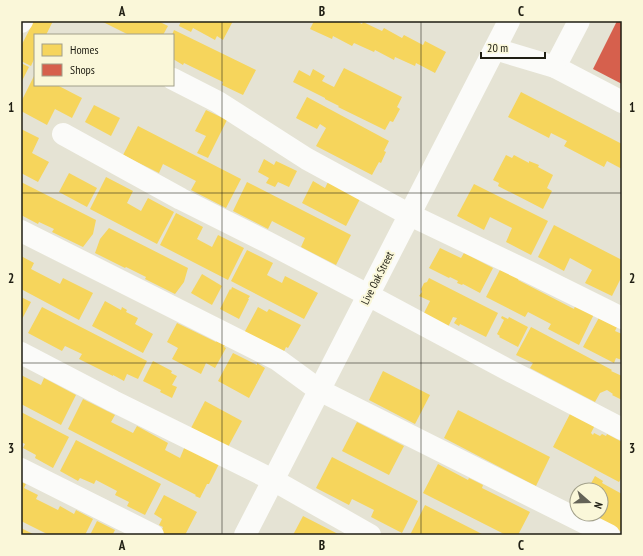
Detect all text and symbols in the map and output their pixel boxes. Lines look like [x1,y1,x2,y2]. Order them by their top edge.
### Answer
text: A [118,3,126,20]
text: B [319,3,325,20]
text: C [518,3,524,20]
legend [34,34,174,86]
scale bar [481,34,545,60]
text: 20 m [487,40,508,55]
text: Homes [70,42,98,57]
text: Shops [70,62,95,77]
text: 1 [8,99,14,116]
text: 1 [629,99,635,116]
street label: Live Oak Street [358,249,396,307]
text: 2 [8,270,14,287]
text: 2 [629,270,635,287]
text: 3 [8,440,14,457]
text: 3 [629,440,635,457]
north arrow [569,482,609,522]
text: N [591,500,606,511]
text: A [118,537,126,554]
text: B [319,537,325,554]
text: C [518,537,524,554]

